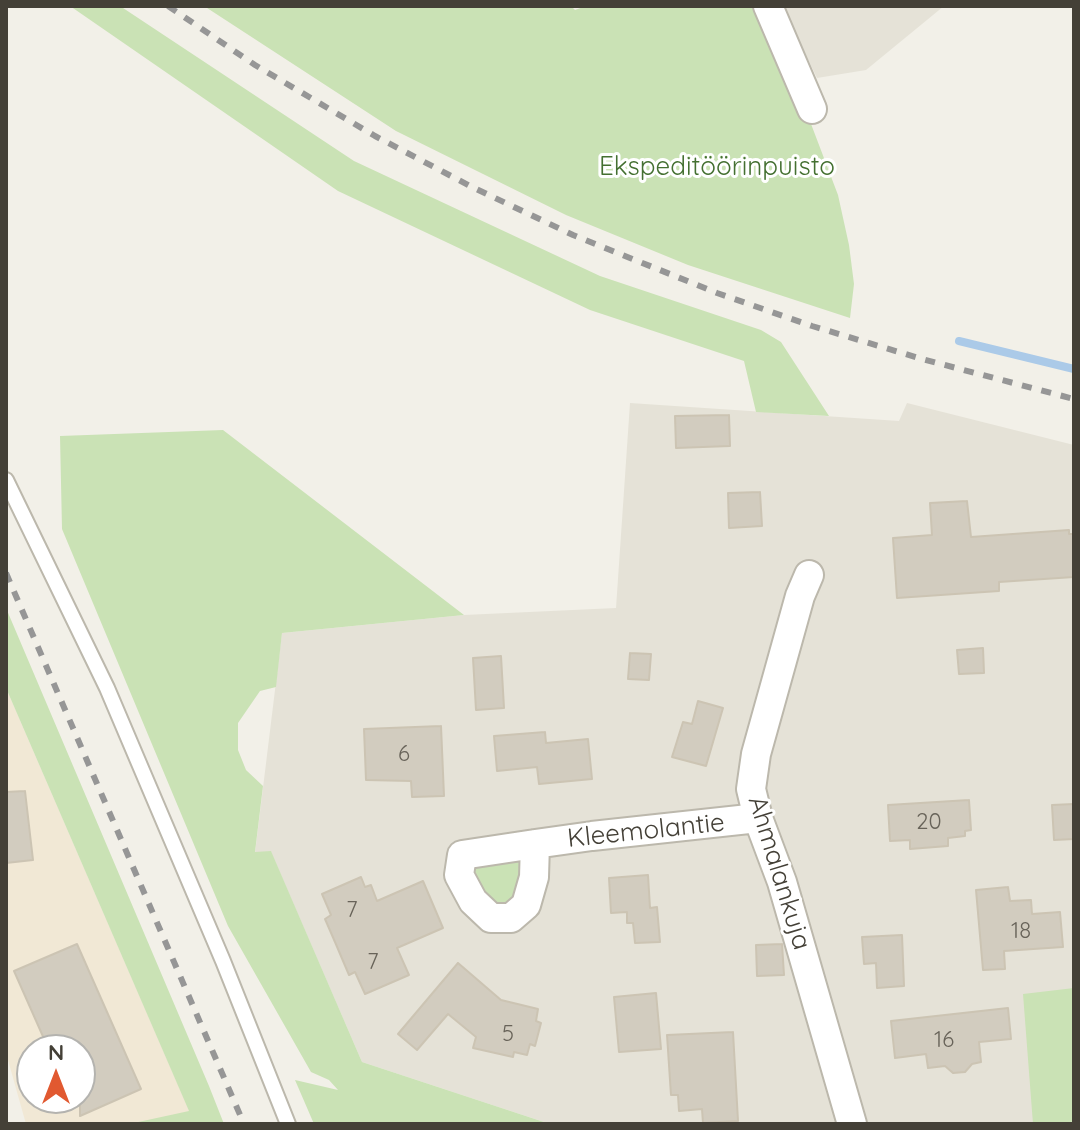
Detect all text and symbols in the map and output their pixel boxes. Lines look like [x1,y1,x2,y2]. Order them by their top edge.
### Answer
park label: Ekspeditöörinpuisto [599,151,835,183]
house number: 6 [398,741,410,767]
street label: Ahmalankuja [741,792,817,954]
street label: Kleemolantie [566,807,726,855]
house number: 20 [916,809,942,835]
house number: 7 [346,897,358,923]
house number: 18 [1011,918,1031,944]
house number: 7 [367,949,379,975]
house number: 5 [502,1021,514,1047]
house number: 16 [934,1027,954,1053]
north arrow [16,1034,96,1114]
text: N [48,1038,64,1066]

